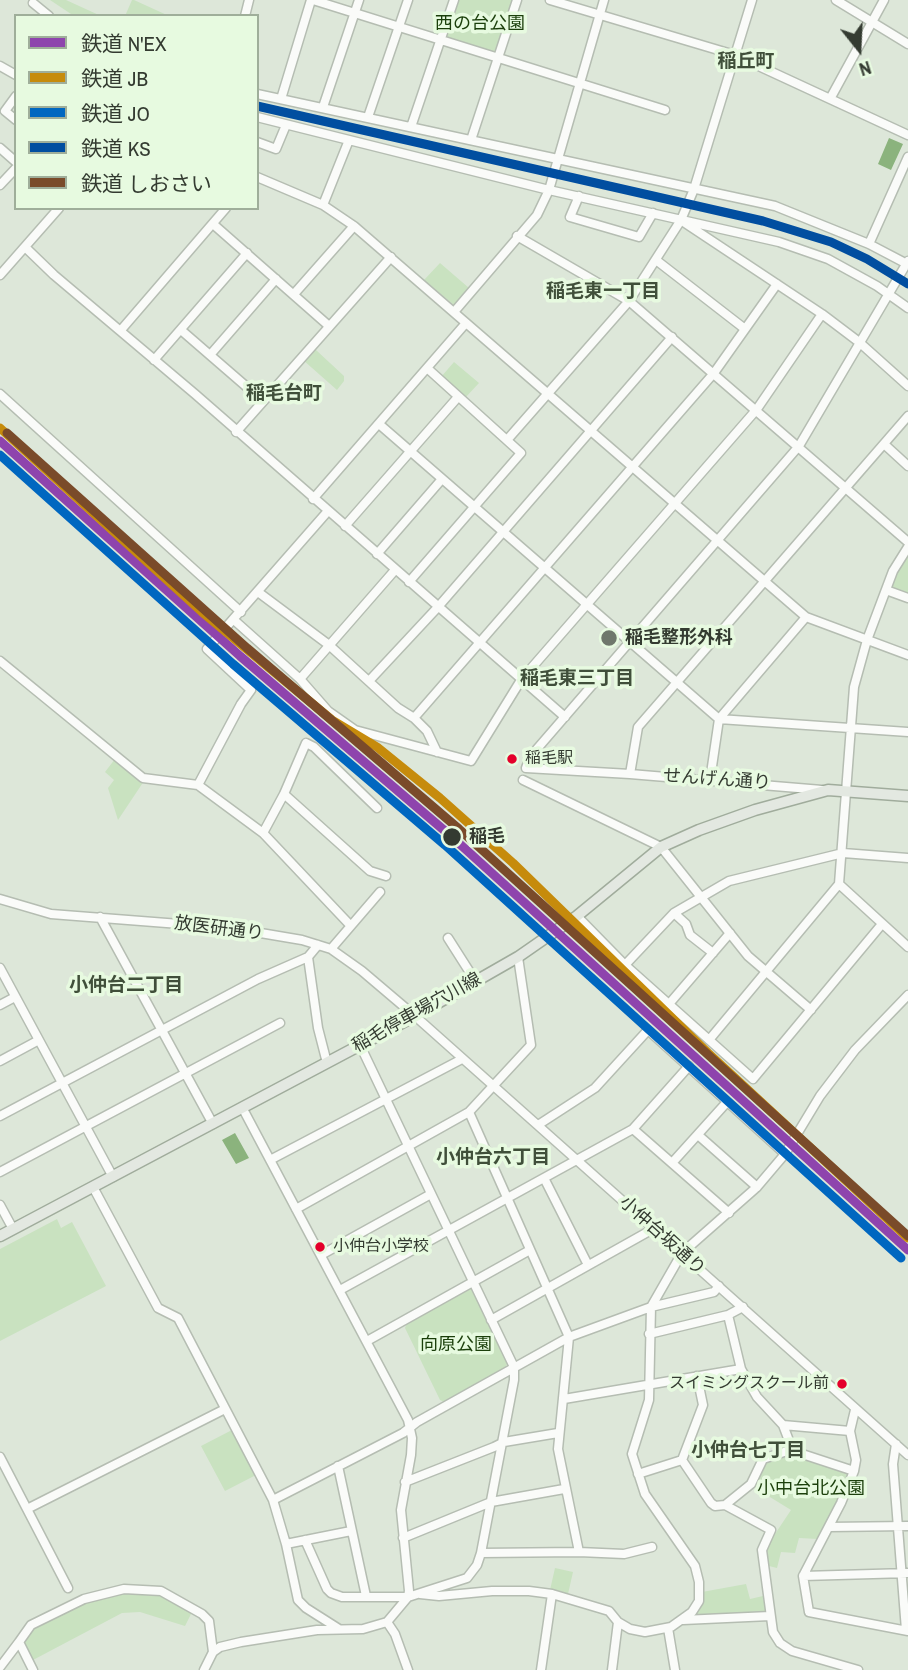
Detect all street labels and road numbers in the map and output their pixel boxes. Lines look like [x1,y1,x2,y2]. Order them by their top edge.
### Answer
street label: せんげん通り [662,765,772,795]
street label: 放医研通り [173,913,265,945]
street label: 稲毛停車場穴川線 [349,969,485,1057]
street label: 小仲台坂通り [615,1192,709,1280]

